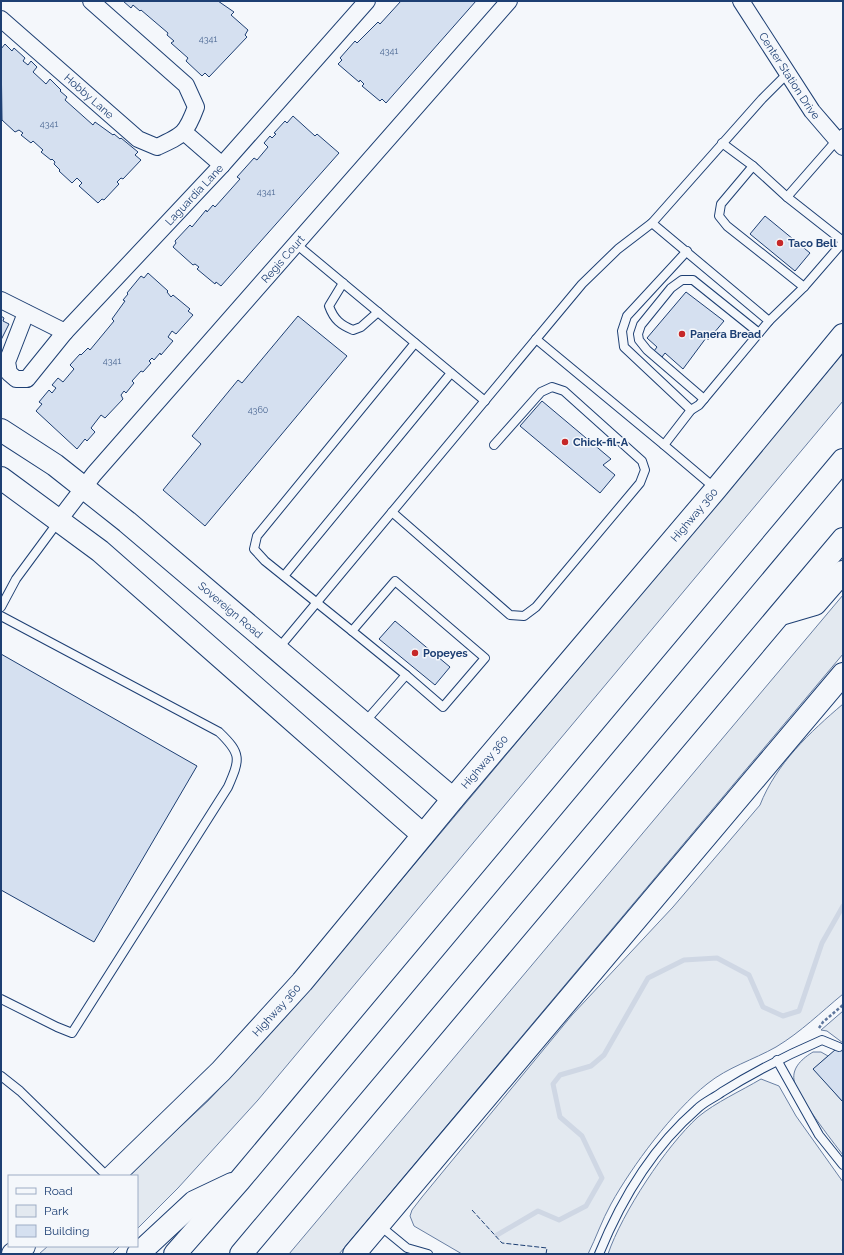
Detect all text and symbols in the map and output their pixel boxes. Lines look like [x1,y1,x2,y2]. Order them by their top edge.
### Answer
street label: Center Station Drive [756,30,823,123]
house number: 4341 [199,34,217,44]
house number: 4341 [380,46,398,56]
street label: Hobby Lane [61,71,117,122]
house number: 4341 [40,119,58,129]
street label: Laguardia Lane [163,161,227,228]
house number: 4341 [257,187,275,197]
street label: Regis Court [259,232,308,286]
place label: Taco Bell [788,237,837,250]
marker: Taco Bell [775,238,785,248]
place label: Panera Bread [690,328,761,341]
marker: Panera Bread [677,329,687,339]
house number: 4341 [103,356,121,366]
house number: 4360 [248,405,269,415]
place label: Chick-fil-A [573,436,629,449]
marker: Chick-fil-A [560,437,570,447]
street label: Highway 360 [668,485,721,544]
street label: Sovereign Road [195,579,265,641]
place label: Popeyes [423,647,468,660]
marker: Popeyes [410,648,420,658]
street label: Highway 360 [459,733,511,792]
street label: Highway 360 [250,981,304,1039]
legend [8,1175,138,1247]
text: Road [44,1184,73,1198]
text: Park [44,1204,69,1218]
text: Building [44,1224,90,1238]

